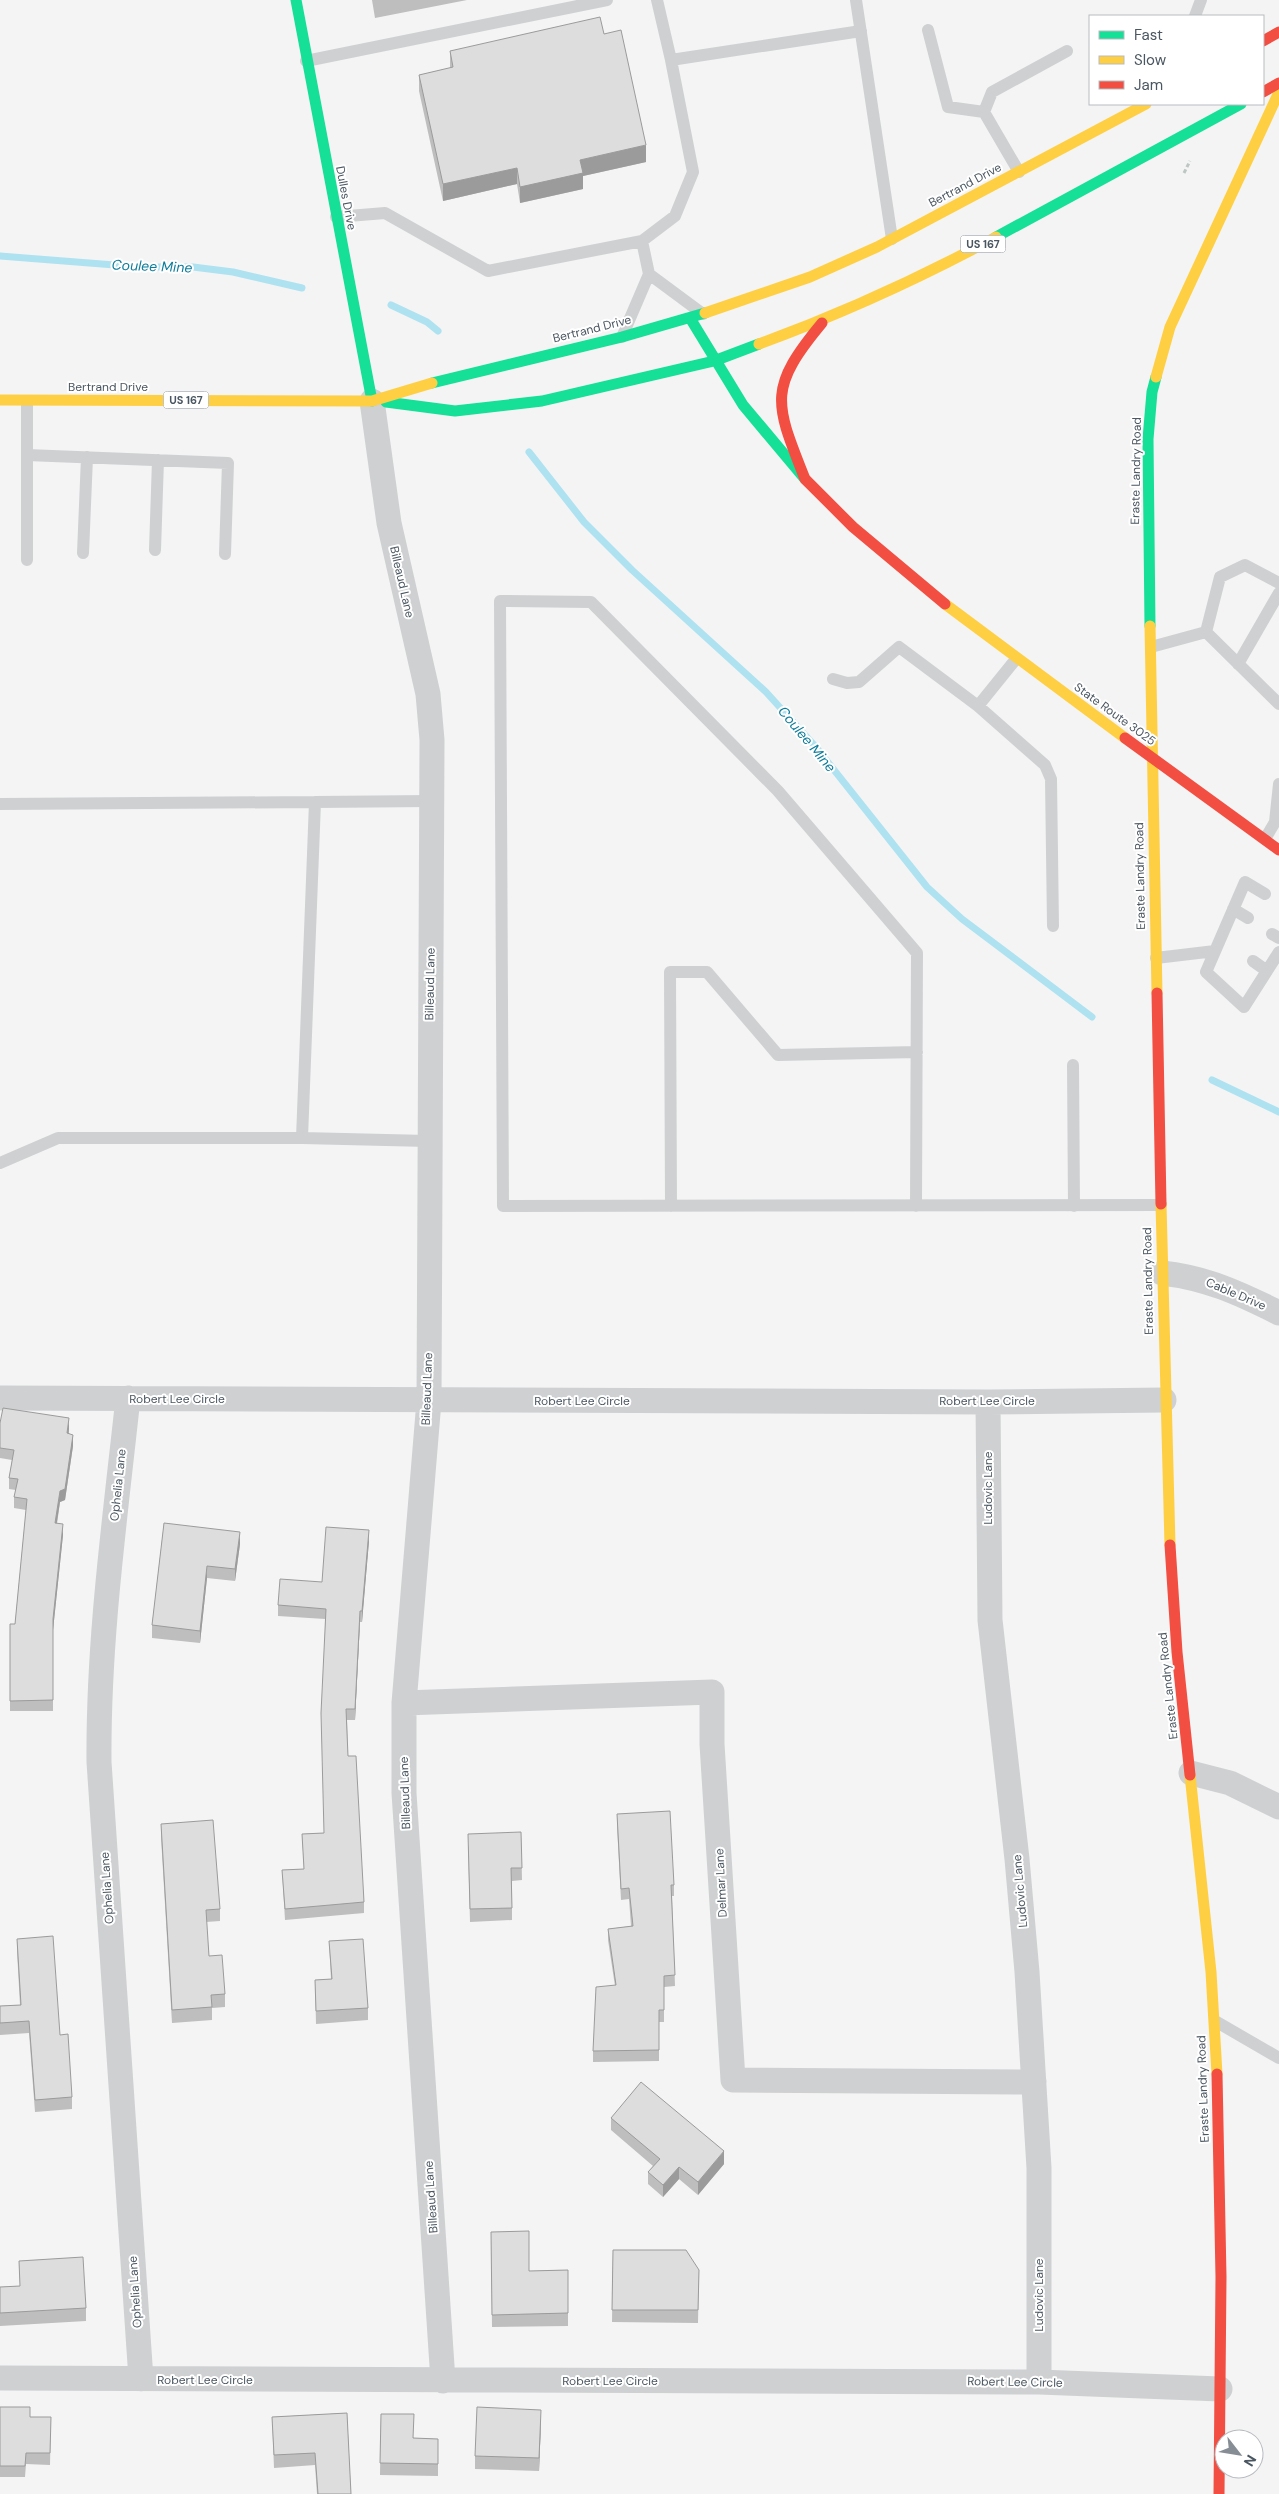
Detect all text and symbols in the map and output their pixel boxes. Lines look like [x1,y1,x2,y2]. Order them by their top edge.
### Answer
legend [1089,15,1264,105]
text: Fast [1134,25,1163,45]
text: Slow [1134,50,1167,70]
text: Jam [1134,75,1163,95]
street label: Bertrand Drive [926,159,1004,211]
street label: Dulles Drive [332,165,360,232]
road number: US 167 [960,235,1006,252]
water label: Coulee Mine [111,256,193,276]
street label: Bertrand Drive [551,311,633,346]
street label: Bertrand Drive [68,379,148,395]
road number: US 167 [164,392,208,408]
street label: Eraste Landry Road [1127,417,1145,525]
street label: Billeaud Lane [386,545,418,620]
street label: State Route 3025 [1071,679,1159,749]
water label: Coulee Mine [774,702,840,776]
street label: Eraste Landry Road [1131,822,1149,930]
street label: Billeaud Lane [421,947,439,1021]
street label: Eraste Landry Road [1139,1227,1157,1335]
street label: Cable Drive [1204,1274,1269,1314]
street label: Billeaud Lane [418,1352,436,1426]
street label: Robert Lee Circle [129,1391,225,1407]
street label: Robert Lee Circle [534,1393,630,1409]
street label: Robert Lee Circle [939,1393,1035,1409]
street label: Ophelia Lane [106,1448,130,1522]
street label: Ludovic Lane [980,1451,996,1525]
street label: Eraste Landry Road [1154,1632,1182,1740]
street label: Billeaud Lane [396,1756,414,1830]
street label: Delmar Lane [711,1848,731,1918]
street label: Ophelia Lane [96,1851,118,1925]
street label: Ludovic Lane [1009,1854,1031,1928]
street label: Eraste Landry Road [1193,2035,1213,2143]
street label: Billeaud Lane [420,2160,442,2234]
street label: Ophelia Lane [124,2255,146,2329]
street label: Ludovic Lane [1031,2258,1047,2332]
street label: Robert Lee Circle [157,2372,253,2388]
street label: Robert Lee Circle [562,2373,658,2389]
street label: Robert Lee Circle [967,2373,1063,2391]
north arrow [1214,2429,1264,2479]
text: N [1240,2452,1260,2470]

